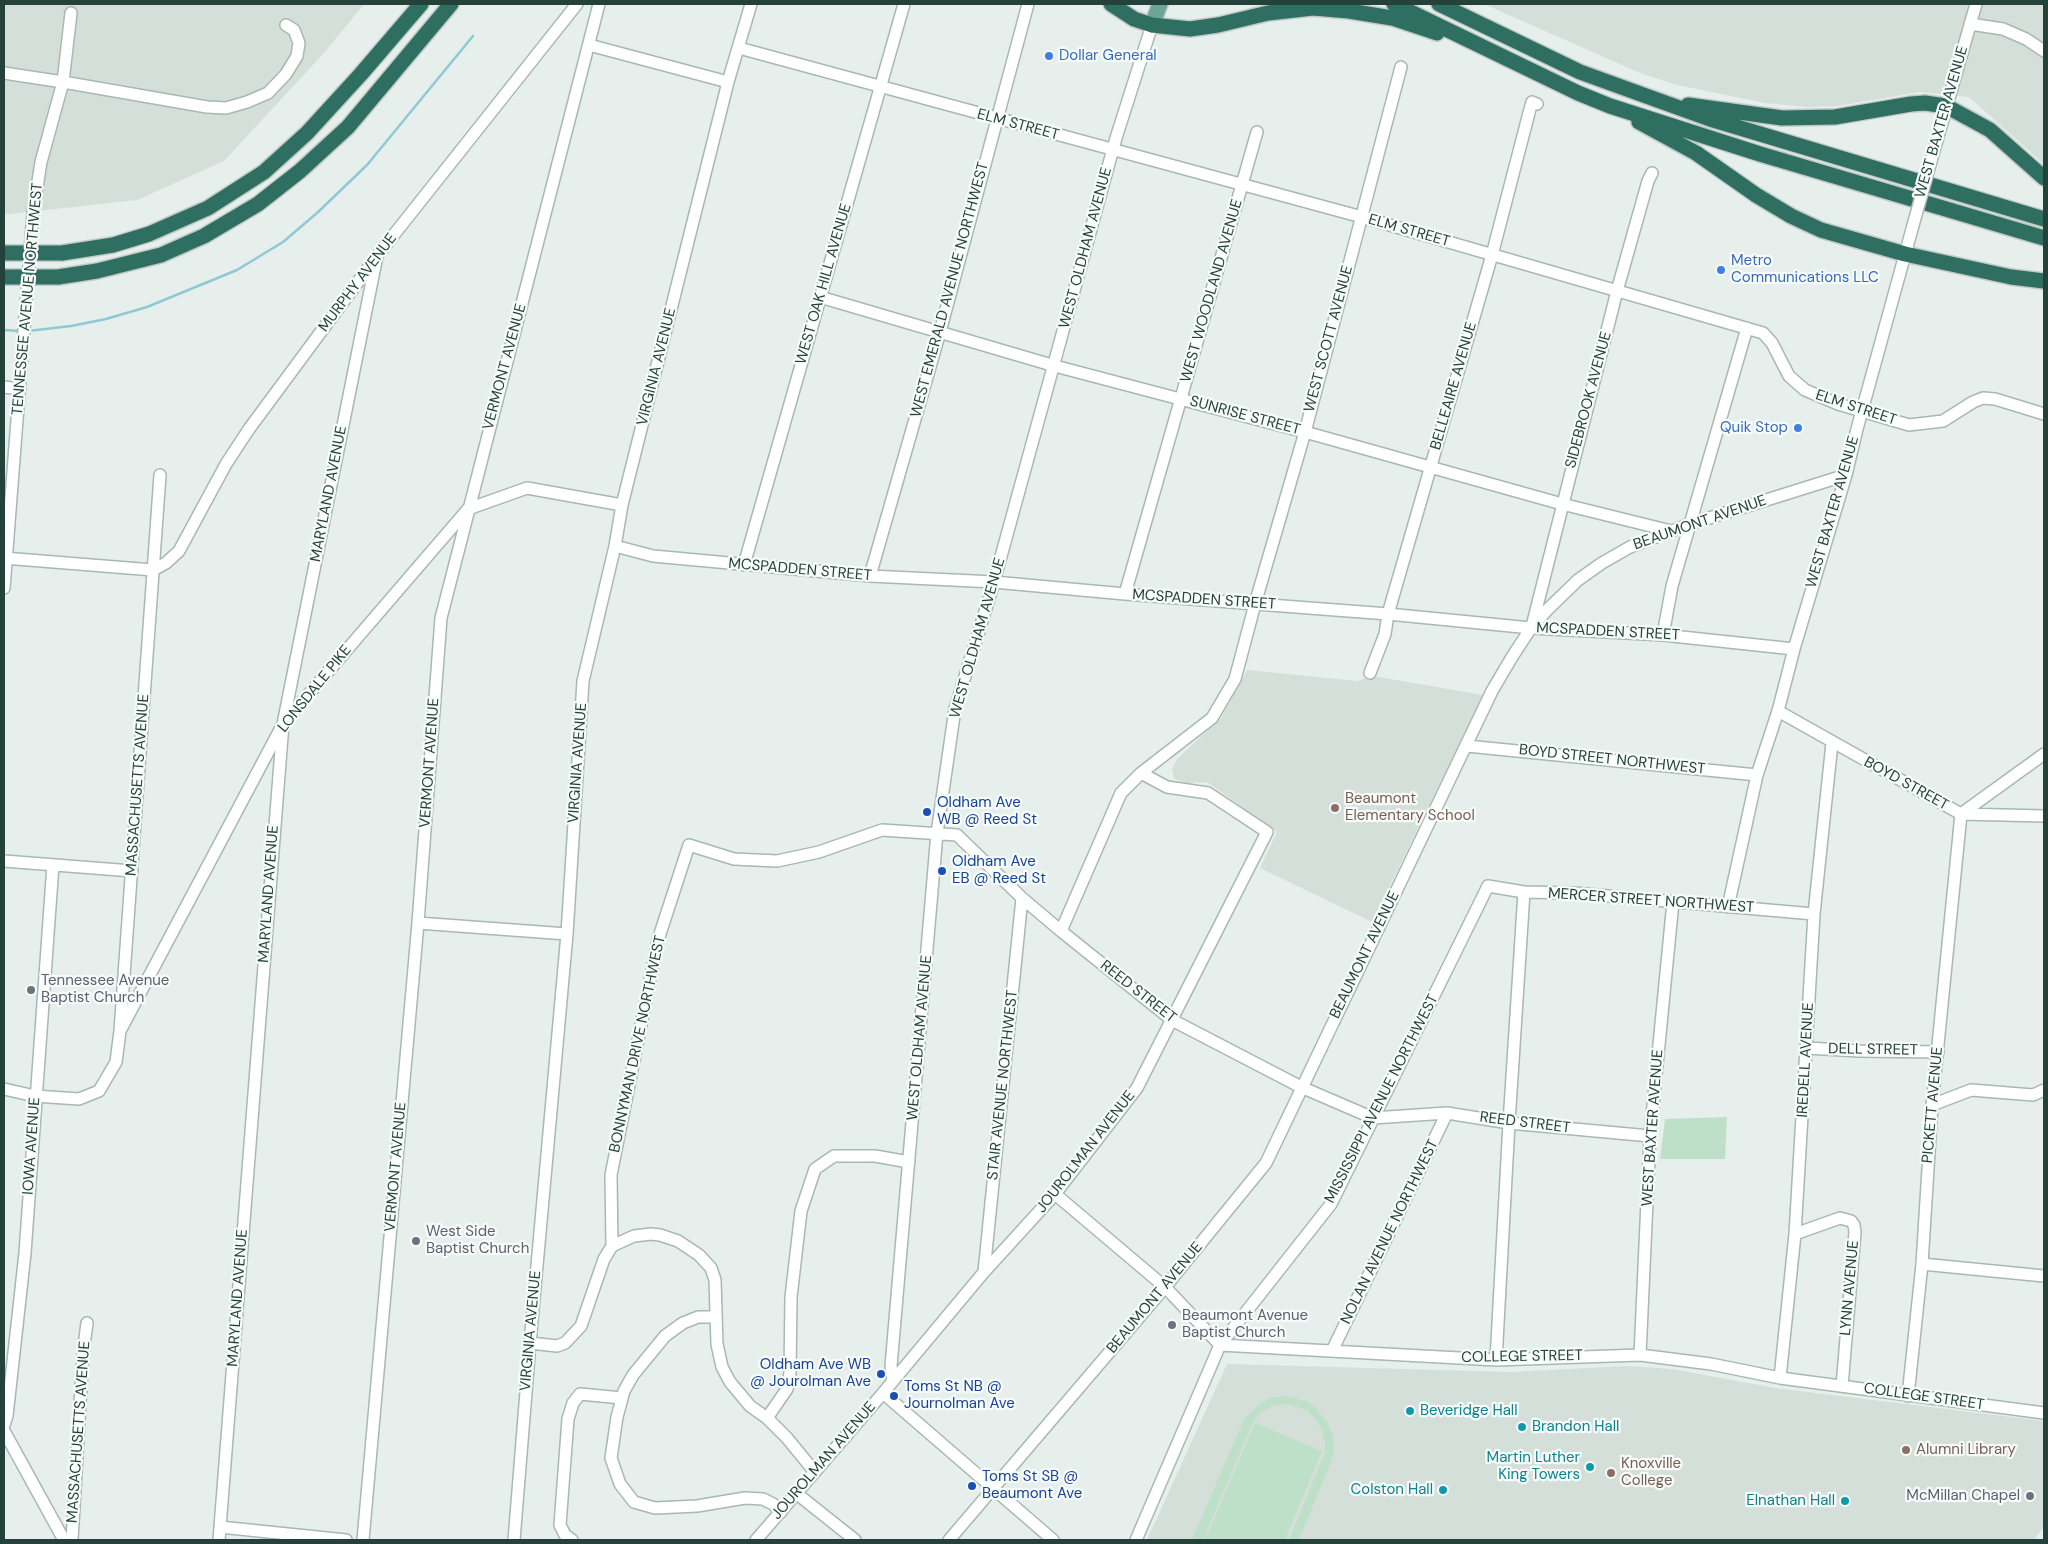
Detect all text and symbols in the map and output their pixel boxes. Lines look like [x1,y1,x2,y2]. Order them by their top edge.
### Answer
street label: WEST BAXTER AVENUE [1912,44,1972,200]
place label: Dollar General [1059,47,1157,65]
marker: Dollar General [1043,50,1055,62]
street label: ELM STREET [975,105,1061,145]
street label: WEST EMERALD AVENUE NORTHWEST [907,160,993,420]
street label: WEST OLDHAM AVENUE [1056,165,1116,331]
street label: TENNESSEE AVENUE NORTHWEST [9,182,47,416]
street label: WEST WOODLAND AVENUE [1177,197,1247,385]
street label: WEST OAK HILL AVENUE [792,201,856,367]
street label: ELM STREET [1366,211,1452,251]
street label: MURPHY AVENUE [315,230,401,336]
place label: Metro Communications LLC [1731,252,1879,287]
street label: WEST SCOTT AVENUE [1301,264,1357,414]
marker: Metro Communications LLC [1715,264,1727,276]
street label: VERMONT AVENUE [479,302,531,432]
street label: VIRGINIA AVENUE [634,306,680,428]
street label: BELLEAIRE AVENUE [1427,320,1481,452]
street label: SIDEBROOK AVENUE [1562,330,1616,470]
street label: ELM STREET [1813,386,1899,430]
street label: SUNRISE STREET [1188,393,1302,439]
place label: Quik Stop [1720,419,1788,437]
marker: Quik Stop [1792,422,1804,434]
street label: MARYLAND AVENUE [307,425,351,563]
street label: WEST BAXTER AVENUE [1803,434,1863,590]
street label: BEAUMONT AVENUE [1631,492,1769,554]
street label: MCSPADDEN STREET [727,555,873,585]
street label: WEST OLDHAM AVENUE [946,556,1010,720]
street label: MCSPADDEN STREET [1132,586,1276,614]
street label: MCSPADDEN STREET [1536,619,1680,645]
street label: LONSDALE PIKE [274,642,356,736]
street label: MASSACHUSETTS AVENUE [123,693,153,877]
street label: VERMONT AVENUE [416,697,444,829]
street label: VIRGINIA AVENUE [565,702,591,824]
street label: BOYD STREET NORTHWEST [1518,741,1706,779]
street label: BOYD STREET [1861,753,1951,815]
place label: Beaumont Elementary School [1345,790,1475,825]
place label: Oldham Ave WB @ Reed St [937,794,1037,829]
marker: Beaumont Elementary School [1329,802,1341,814]
marker: Oldham Ave WB @ Reed St [921,806,933,818]
street label: MARYLAND AVENUE [255,825,283,963]
place label: Oldham Ave EB @ Reed St [952,853,1046,888]
marker: Oldham Ave EB @ Reed St [936,865,948,877]
street label: MERCER STREET NORTHWEST [1547,885,1755,917]
street label: BEAUMONT AVENUE [1326,888,1404,1022]
street label: BONNYMAN DRIVE NORTHWEST [606,934,670,1154]
street label: WEST OLDHAM AVENUE [904,954,936,1122]
street label: REED STREET [1096,957,1180,1027]
place label: Tennessee Avenue Baptist Church [41,972,169,1007]
marker: Tennessee Avenue Baptist Church [25,984,37,996]
street label: STAIR AVENUE NORTHWEST [984,989,1022,1181]
street label: MISSISSIPPI AVENUE NORTHWEST [1321,992,1443,1206]
street label: IREDELL AVENUE [1794,1002,1818,1118]
street label: DELL STREET [1828,1040,1918,1060]
street label: PICKETT AVENUE [1919,1046,1947,1164]
street label: WEST BAXTER AVENUE [1639,1049,1667,1207]
street label: JOUROLMAN AVENUE [1033,1087,1139,1217]
street label: IOWA AVENUE [20,1097,44,1195]
street label: VERMONT AVENUE [381,1101,411,1233]
street label: REED STREET [1479,1109,1571,1137]
street label: NOLAN AVENUE NORTHWEST [1337,1137,1443,1327]
place label: West Side Baptist Church [426,1223,529,1258]
street label: MARYLAND AVENUE [224,1229,252,1367]
marker: West Side Baptist Church [410,1235,422,1247]
street label: BEAUMONT AVENUE [1103,1239,1207,1357]
street label: LYNN AVENUE [1837,1240,1863,1336]
street label: VIRGINIA AVENUE [517,1270,545,1392]
place label: Beaumont Avenue Baptist Church [1182,1307,1308,1342]
marker: Beaumont Avenue Baptist Church [1166,1319,1178,1331]
street label: MASSACHUSETTS AVENUE [64,1340,94,1524]
street label: COLLEGE STREET [1461,1347,1583,1367]
place label: Oldham Ave WB @ Jourolman Ave [750,1356,871,1391]
marker: Oldham Ave WB @ Jourolman Ave [875,1368,887,1380]
place label: Toms St NB @ Journolman Ave [904,1378,1015,1413]
street label: COLLEGE STREET [1863,1380,1985,1414]
marker: Toms St NB @ Journolman Ave [888,1390,900,1402]
street label: JOUROLMAN AVENUE [768,1398,880,1524]
place label: Beveridge Hall [1420,1402,1518,1420]
marker: Beveridge Hall [1404,1405,1416,1417]
place label: Brandon Hall [1532,1418,1619,1436]
marker: Brandon Hall [1516,1421,1528,1433]
place label: Alumni Library [1916,1441,2016,1459]
marker: Alumni Library [1900,1444,1912,1456]
place label: Martin Luther King Towers [1487,1449,1580,1484]
place label: Knoxville College [1621,1455,1681,1490]
marker: Martin Luther King Towers [1584,1461,1596,1473]
marker: Knoxville College [1605,1467,1617,1479]
place label: Toms St SB @ Beaumont Ave [982,1468,1082,1503]
marker: Toms St SB @ Beaumont Ave [966,1480,978,1492]
place label: Colston Hall [1351,1481,1433,1499]
marker: Colston Hall [1437,1484,1449,1496]
place label: McMillan Chapel [1906,1487,2020,1505]
marker: McMillan Chapel [2024,1490,2036,1502]
place label: Elnathan Hall [1746,1492,1835,1510]
marker: Elnathan Hall [1839,1495,1851,1507]

